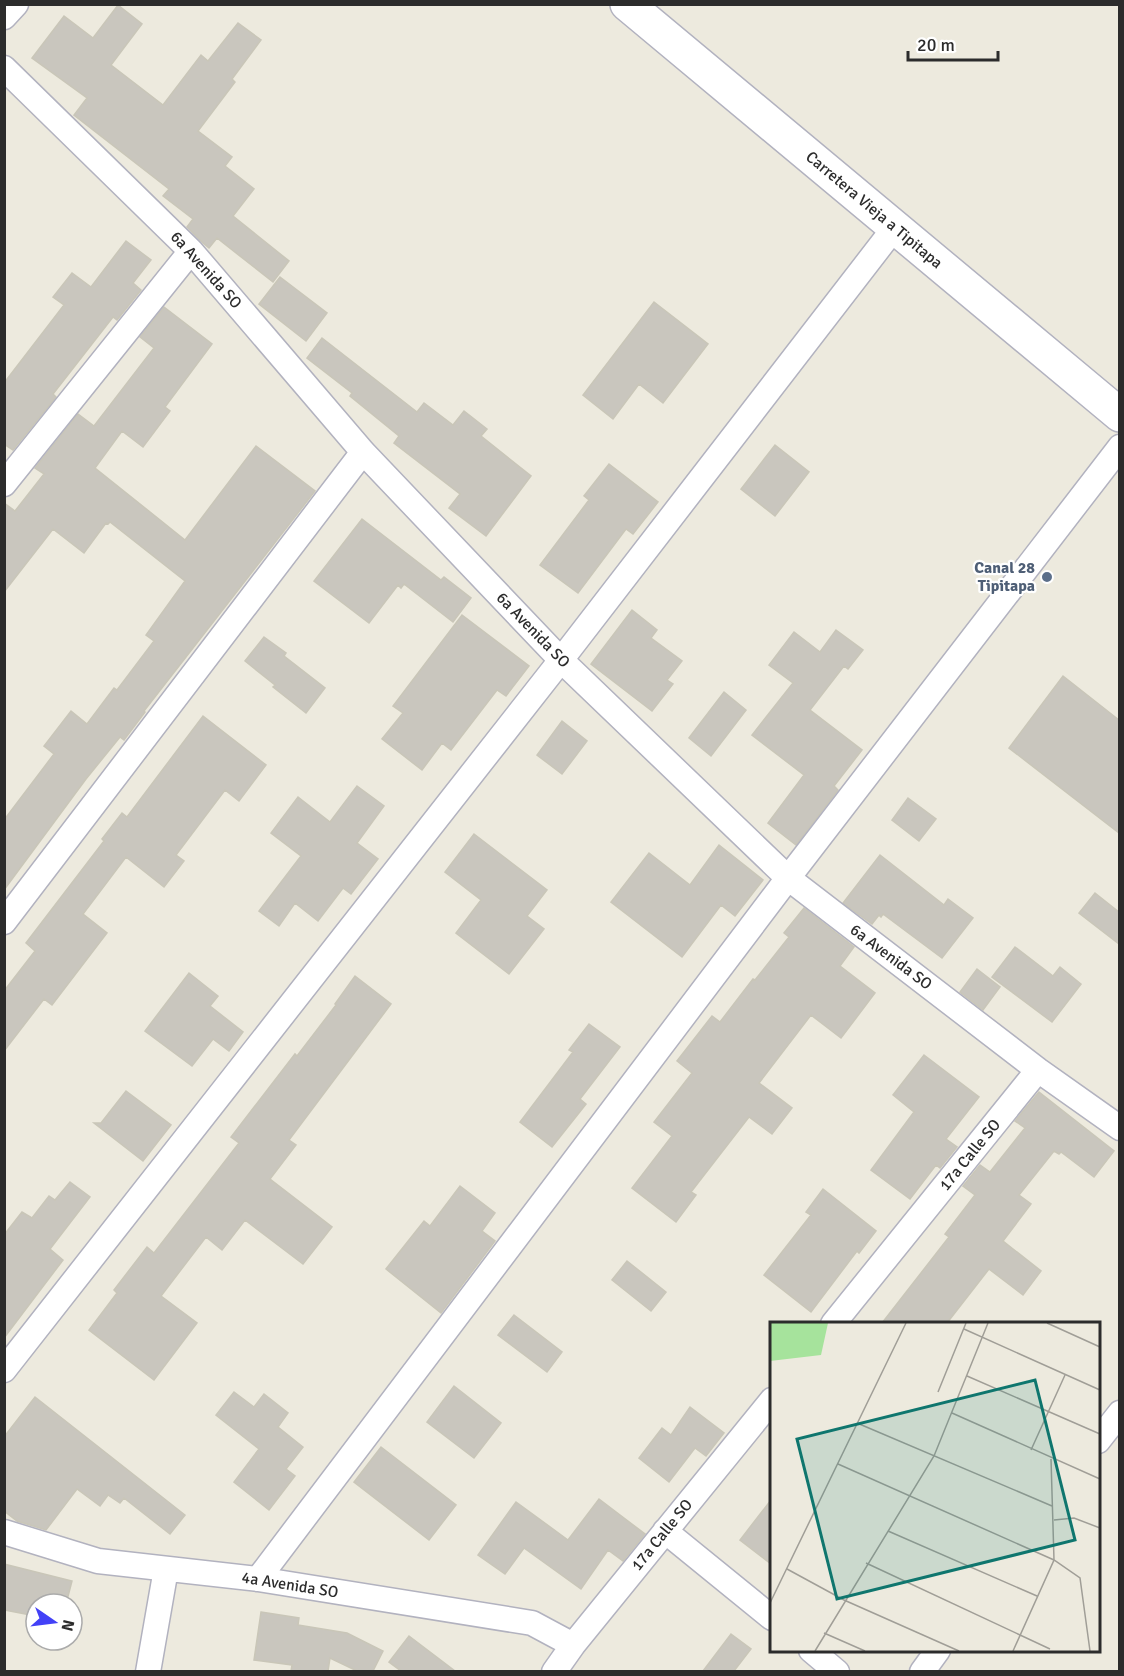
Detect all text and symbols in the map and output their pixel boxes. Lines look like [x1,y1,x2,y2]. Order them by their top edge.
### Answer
scale bar [908,24,998,62]
text: 20 m [917,34,955,56]
street label: Carretera Vieja a Tipitapa [801,147,947,273]
street label: 6a Avenida SO [166,227,246,313]
place label: Canal 28 Tipitapa [974,558,1035,596]
marker: Canal 28 Tipitapa [1040,570,1054,584]
street label: 6a Avenida SO [492,588,574,672]
street label: 6a Avenida SO [846,920,936,994]
street label: 17a Calle SO [935,1115,1005,1195]
inset map [770,1322,1100,1652]
street label: 17a Calle SO [627,1495,697,1575]
street label: 4a Avenida SO [240,1568,340,1602]
north arrow [24,1592,84,1652]
text: N [57,1618,79,1633]

